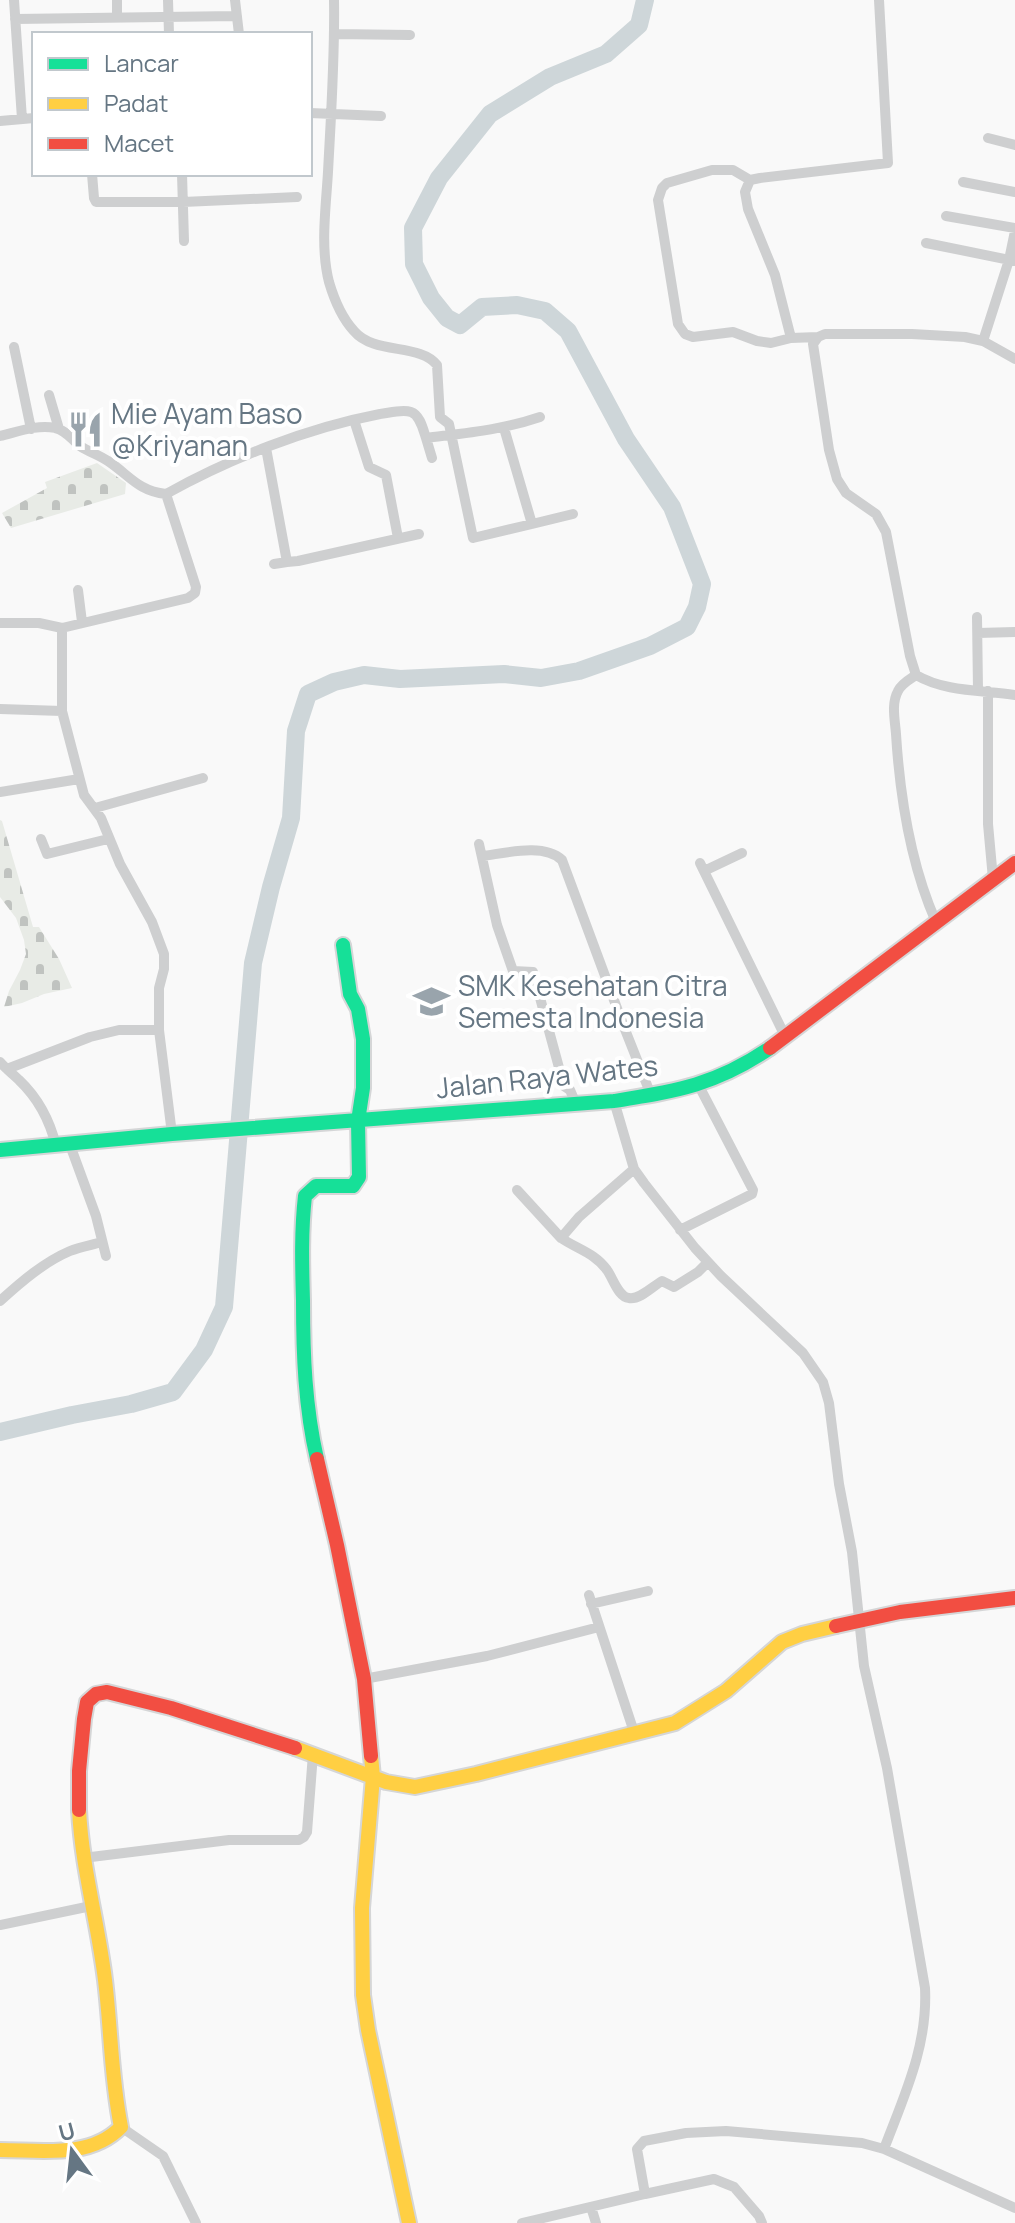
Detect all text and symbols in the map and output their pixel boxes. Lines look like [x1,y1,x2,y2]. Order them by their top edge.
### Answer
legend [32,32,312,176]
text: Lancar [104,46,179,79]
text: Padat [104,86,168,119]
text: Macet [104,126,174,159]
place label: Mie Ayam Baso @Kriyanan [111,394,302,464]
restaurant icon: Mie Ayam Baso @Kriyanan [66,411,104,449]
place label: SMK Kesehatan Citra Semesta Indonesia [458,966,727,1036]
school or university icon: SMK Kesehatan Citra Semesta Indonesia [413,983,451,1021]
street label: Jalan Raya Wates [434,1045,660,1107]
north arrow [32,2111,112,2191]
text: U [55,2115,78,2148]

